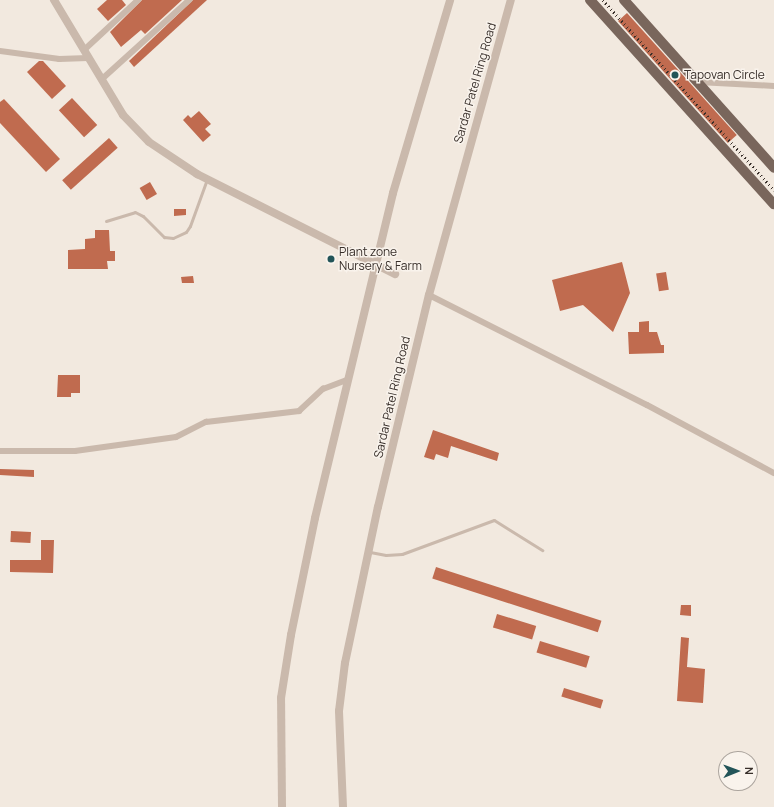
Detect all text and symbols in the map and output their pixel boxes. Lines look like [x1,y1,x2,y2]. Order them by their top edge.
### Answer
street label: Sardar Patel Ring Road [451,21,499,145]
place label: Tapovan Circle [684,68,765,82]
marker: Tapovan Circle [669,69,681,81]
place label: Plant zone Nursery & Farm [339,245,422,273]
marker: Plant zone Nursery & Farm [326,254,336,264]
street label: Sardar Patel Ring Road [371,335,413,459]
north arrow [718,751,758,791]
text: N [742,767,757,775]

